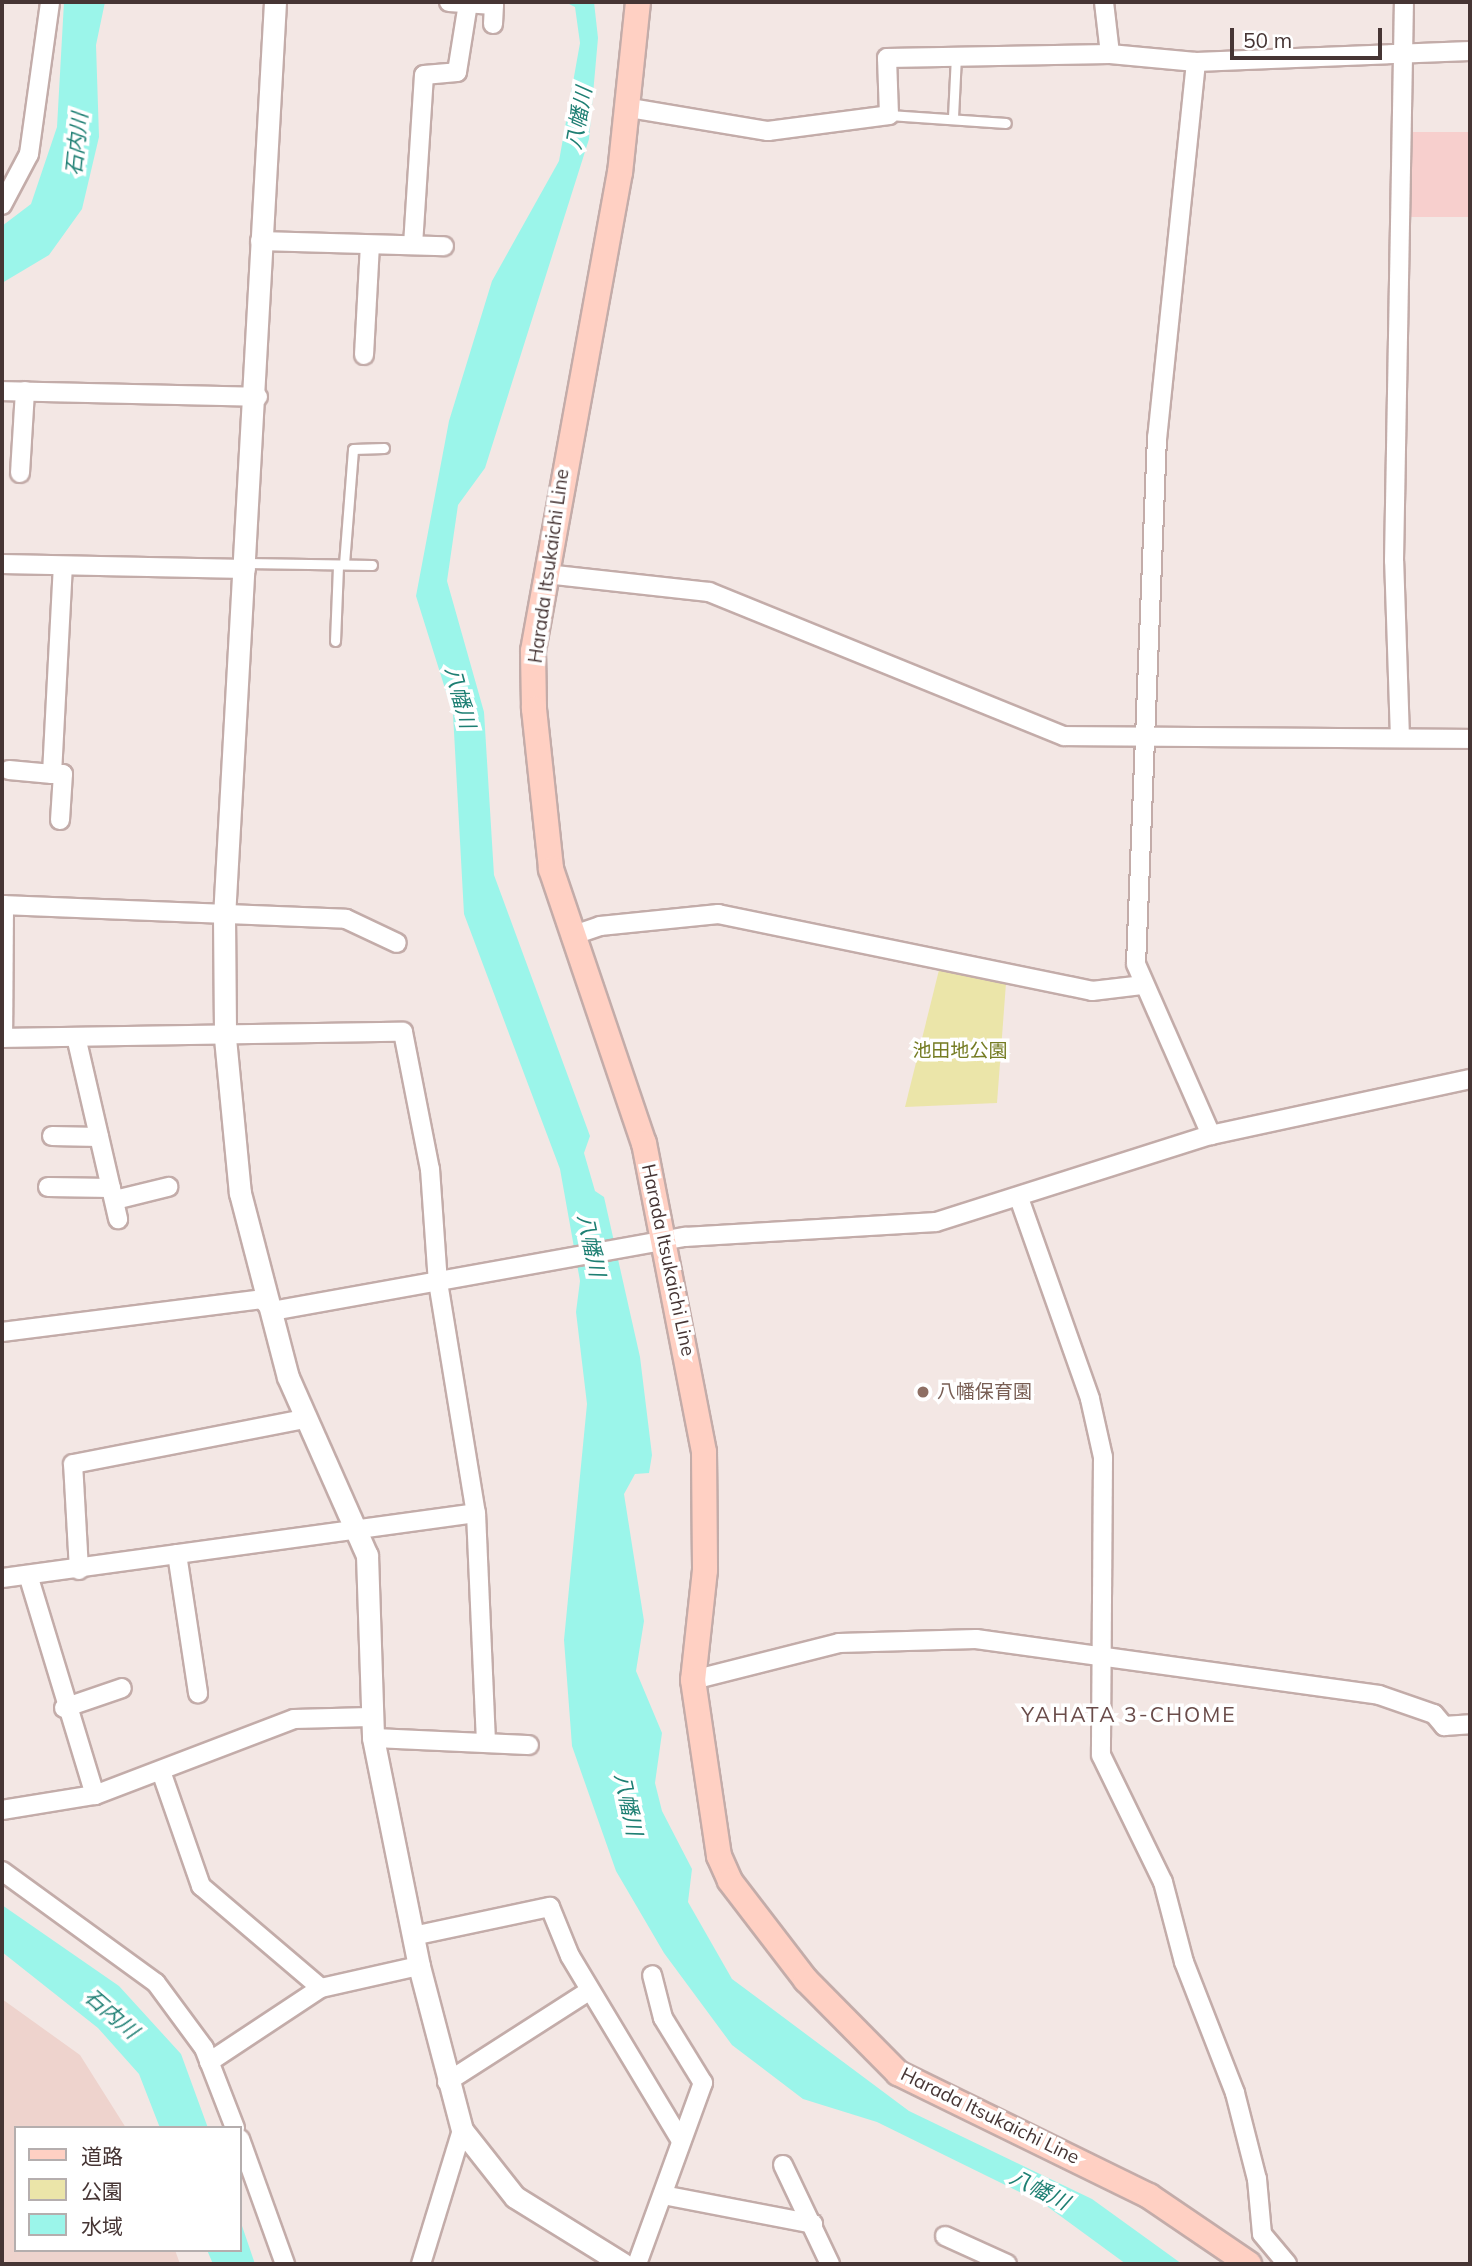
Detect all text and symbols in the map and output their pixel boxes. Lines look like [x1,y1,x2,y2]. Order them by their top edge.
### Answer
scale bar [1234,14,1386,58]
text: 50 m [1243,27,1292,53]
water label: 八幡川 [560,85,596,151]
water label: 石内川 [60,111,92,177]
street label: Harada Itsukaichi Line [524,467,574,665]
water label: 八幡川 [441,663,481,731]
park label: 池田地公園 [913,1040,1007,1062]
street label: Harada Itsukaichi Line [636,1162,700,1358]
water label: 八幡川 [573,1212,611,1278]
place label: 八幡保育園 [937,1381,1032,1403]
marker: 八幡保育園 [915,1384,931,1400]
district label: YAHATA 3-CHOME [1023,1701,1235,1727]
water label: 八幡川 [610,1771,648,1837]
water label: 石内川 [80,1983,144,2043]
street label: Harada Itsukaichi Line [897,2063,1083,2169]
legend [14,2126,242,2252]
text: 道路 [81,2143,123,2169]
water label: 八幡川 [1006,2163,1074,2215]
text: 公園 [81,2178,123,2204]
text: 水域 [81,2213,123,2239]

